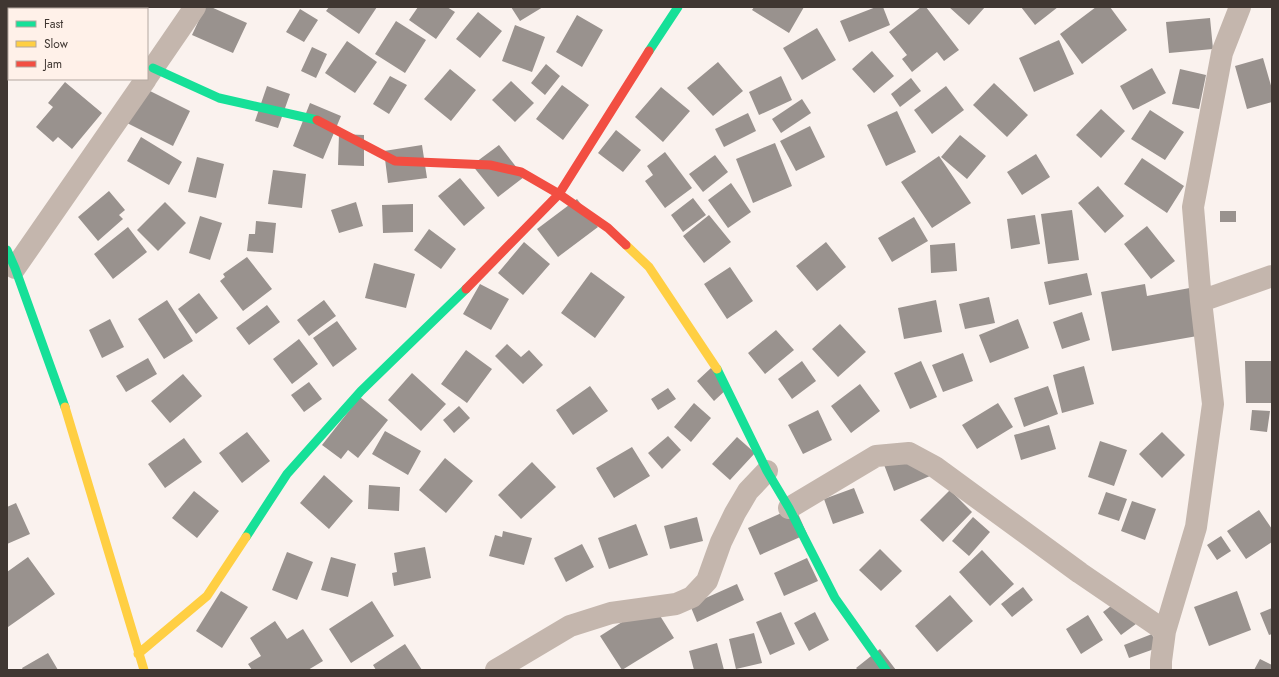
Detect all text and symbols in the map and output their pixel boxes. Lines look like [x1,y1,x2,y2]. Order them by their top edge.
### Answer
legend [8,8,148,80]
text: Fast [44,15,63,33]
text: Slow [44,35,69,53]
text: Jam [42,55,62,73]

